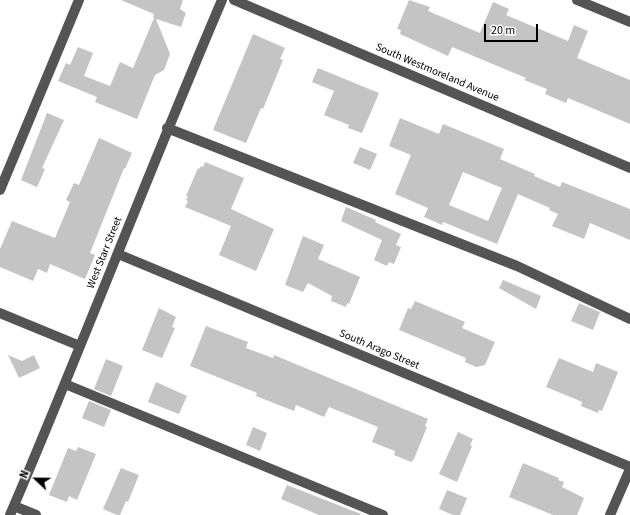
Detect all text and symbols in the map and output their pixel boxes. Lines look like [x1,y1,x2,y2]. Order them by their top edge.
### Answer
scale bar [486,16,540,42]
text: 20 m [491,22,515,39]
street label: South Westmoreland Avenue [373,41,501,105]
street label: West Starr Street [85,215,125,291]
street label: South Arago Street [337,327,421,373]
north arrow [16,459,56,499]
text: N [16,468,33,481]

